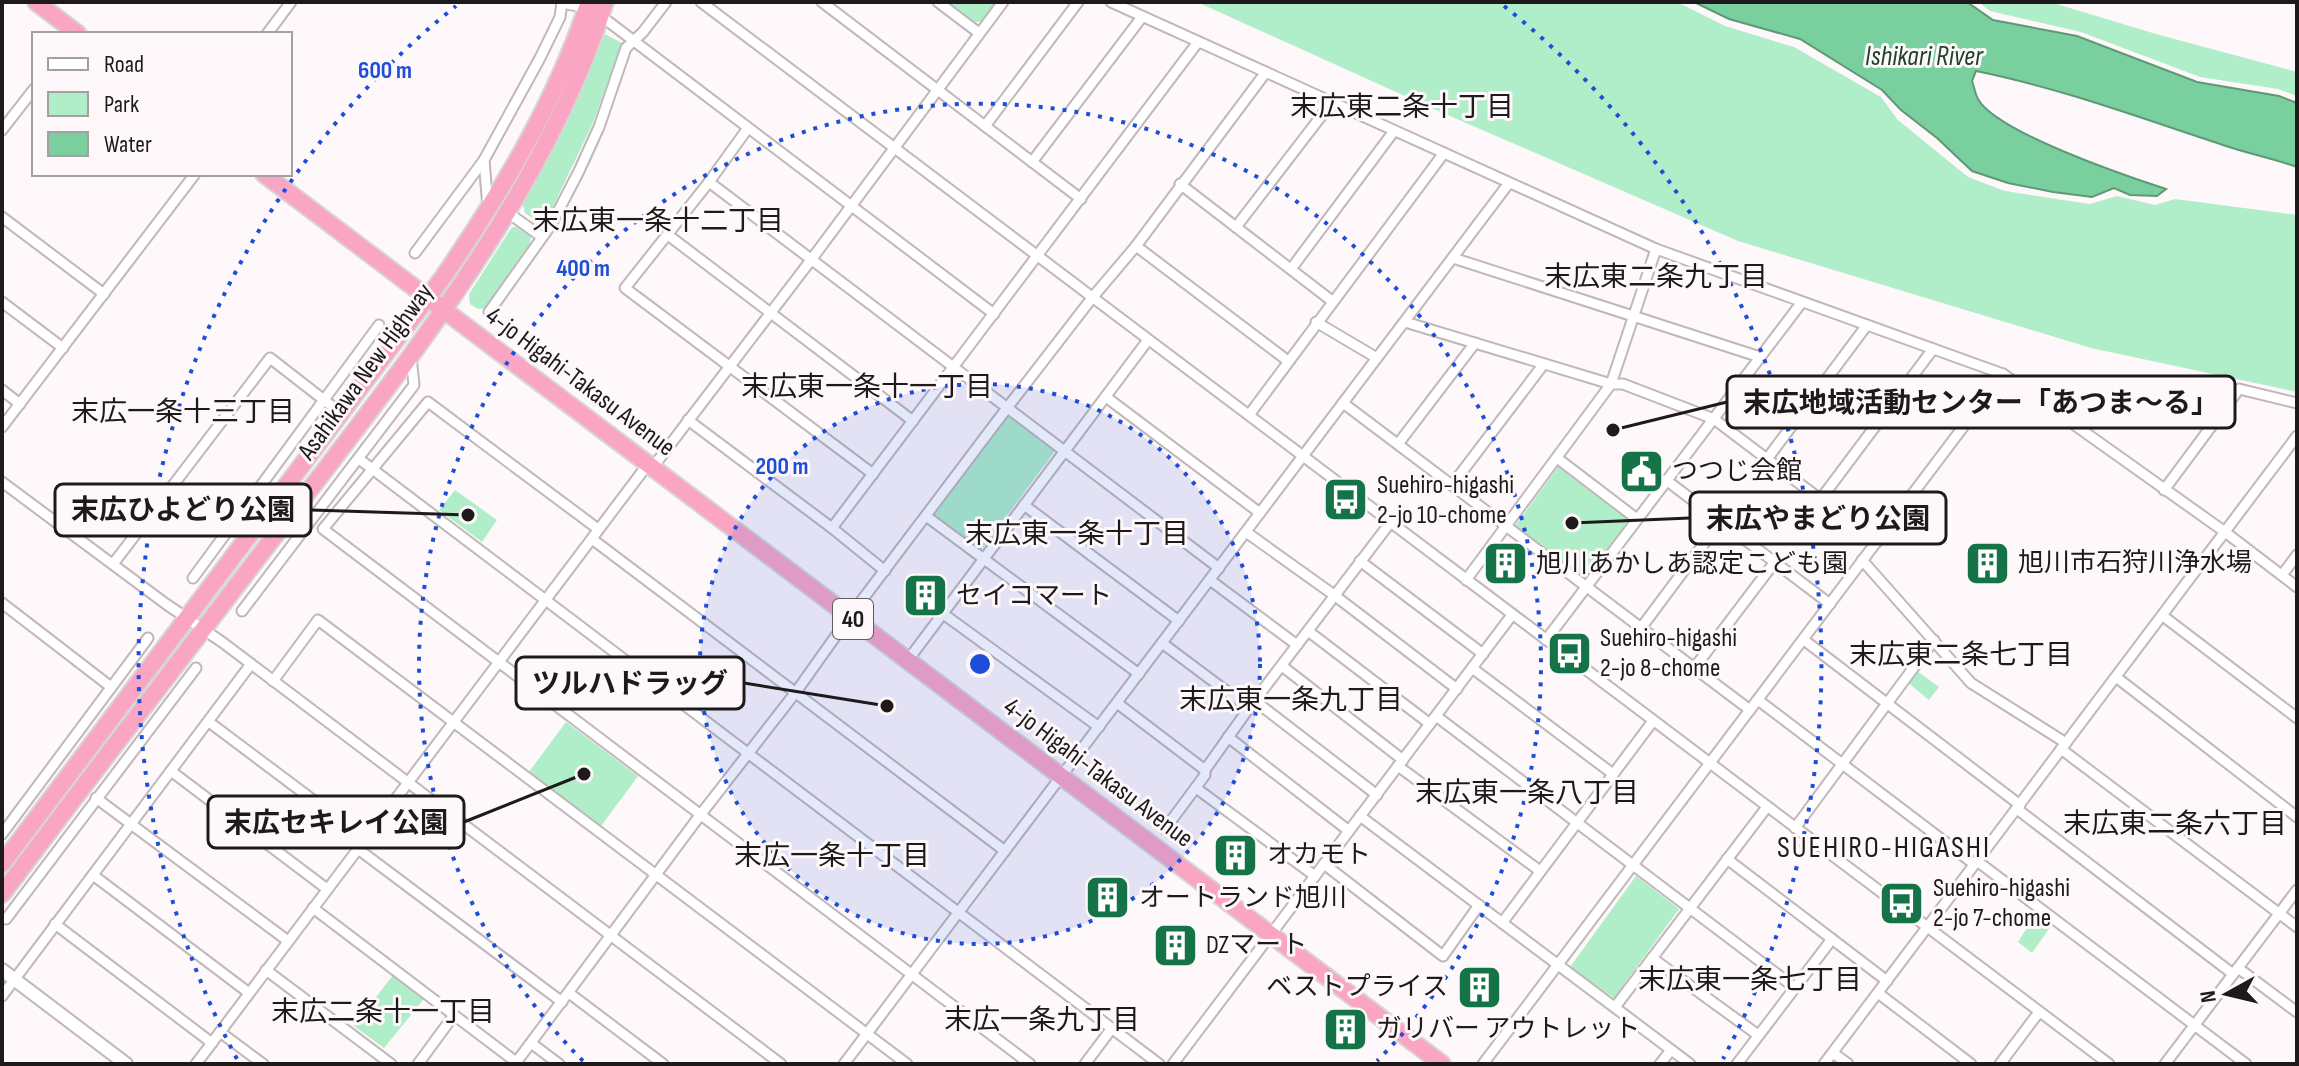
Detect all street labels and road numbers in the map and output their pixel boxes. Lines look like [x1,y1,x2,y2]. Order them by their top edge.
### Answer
street label: Asahikawa New Highway [291,278,440,467]
street label: 4-jo Higahi-Takasu Avenue [479,301,681,463]
road number: 40 [833,599,873,639]
street label: 4-jo Higahi-Takasu Avenue [997,692,1199,854]

